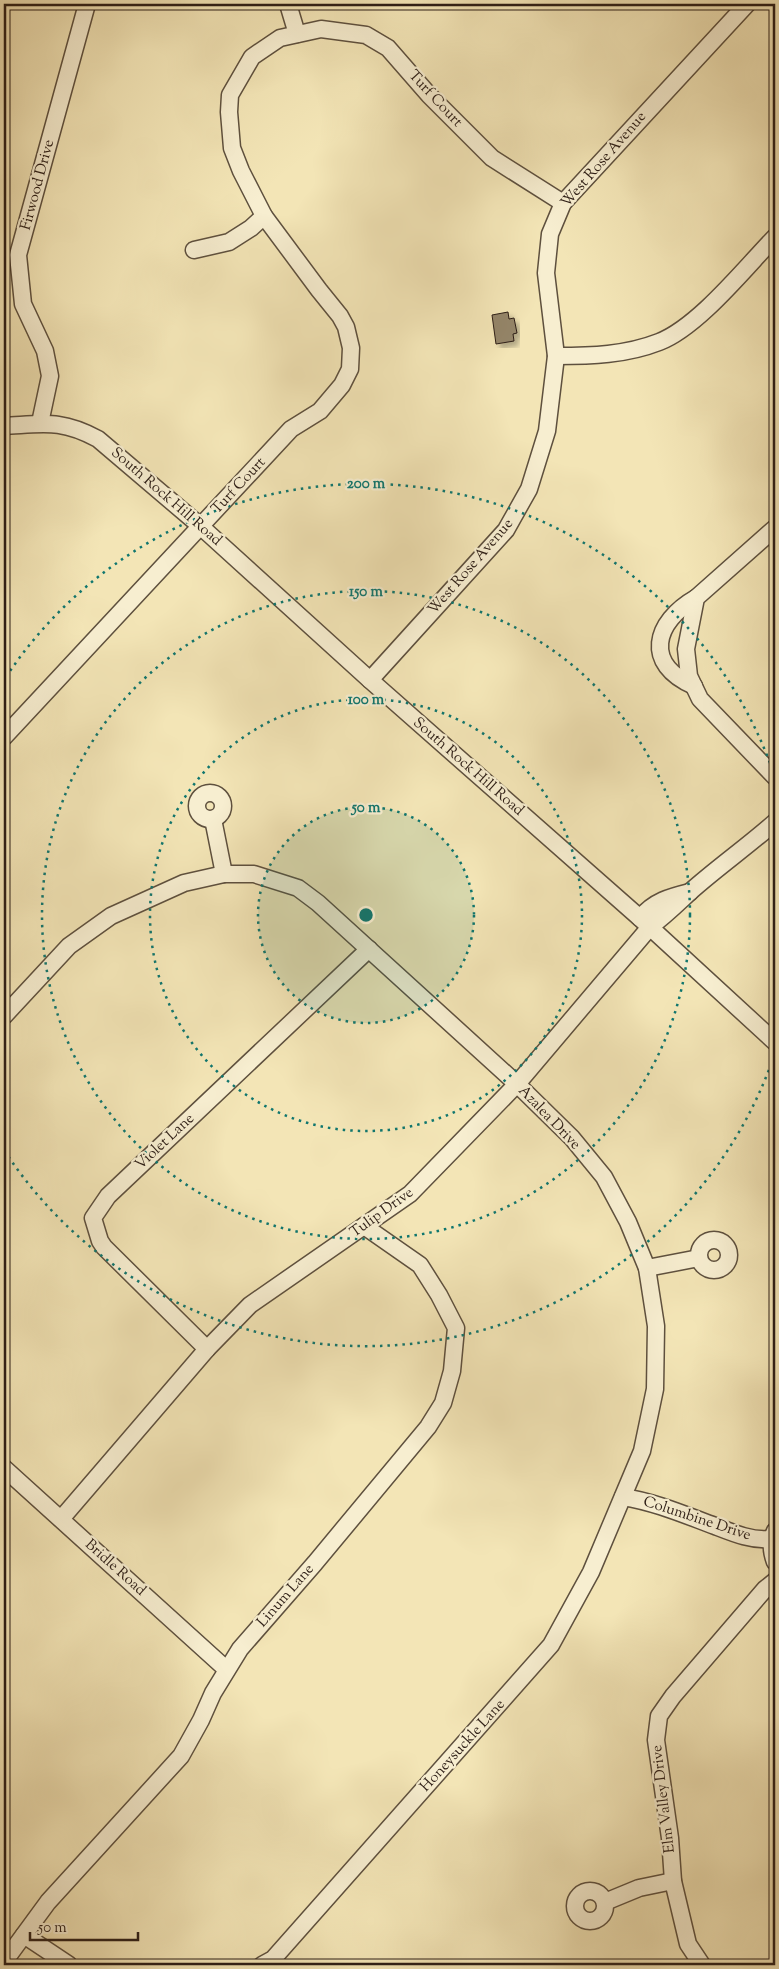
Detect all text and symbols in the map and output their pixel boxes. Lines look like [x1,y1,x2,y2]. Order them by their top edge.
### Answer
street label: Turf Court [403,66,467,132]
street label: West Rose Avenue [556,107,652,213]
street label: Firwood Drive [16,137,60,233]
street label: South Rock Hill Road [106,443,226,551]
street label: Turf Court [207,453,271,519]
text: 200 m [347,474,386,495]
street label: West Rose Avenue [423,514,519,620]
text: 150 m [349,582,383,603]
text: 100 m [348,690,385,711]
street label: South Rock Hill Road [408,713,528,821]
text: 50 m [351,798,381,819]
centre of rings [357,906,375,924]
street label: Azalea Drive [513,1081,585,1155]
street label: Violet Lane [131,1109,199,1175]
street label: Tulip Drive [346,1183,418,1243]
street label: Columbine Drive [640,1492,754,1546]
street label: Bridle Road [80,1535,151,1601]
street label: Linum Lane [253,1560,319,1632]
street label: Honeysuckle Lane [416,1695,510,1797]
street label: Elm Valley Drive [647,1744,681,1854]
scale bar [30,1909,138,1941]
text: 50 m [37,1918,67,1939]

